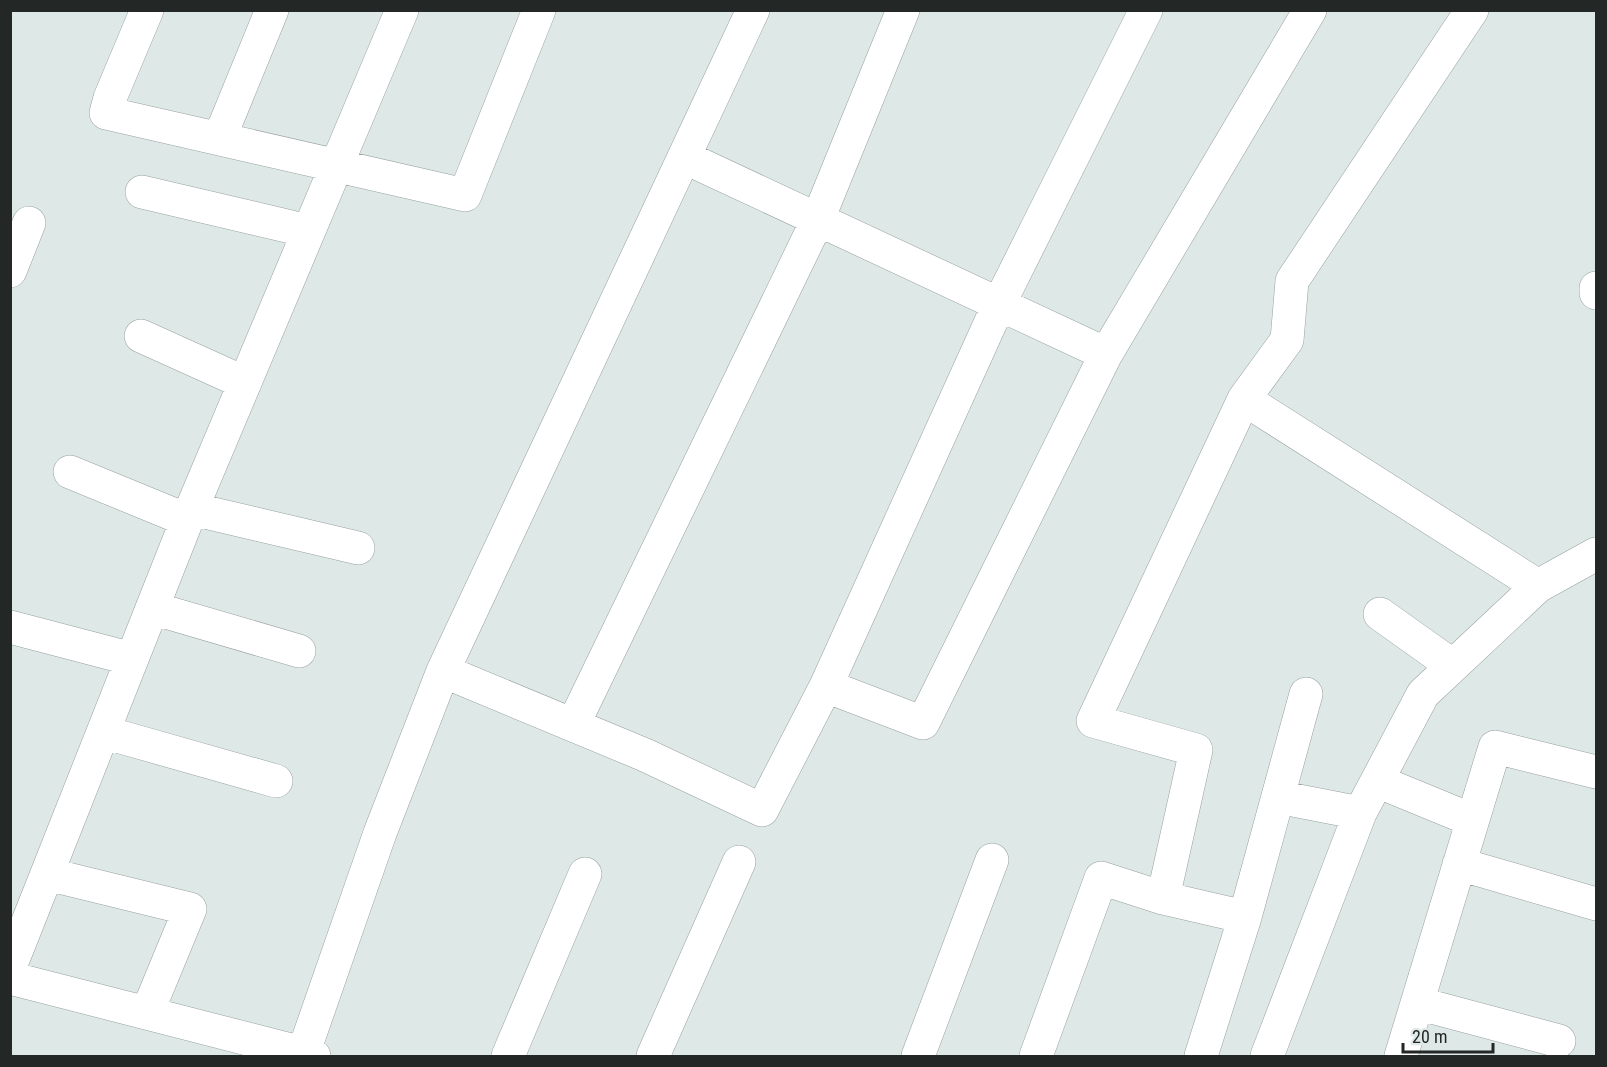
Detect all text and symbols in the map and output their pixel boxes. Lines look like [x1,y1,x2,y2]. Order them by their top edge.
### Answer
scale bar [1403,1016,1493,1054]
text: 20 m [1412,1026,1447,1047]

